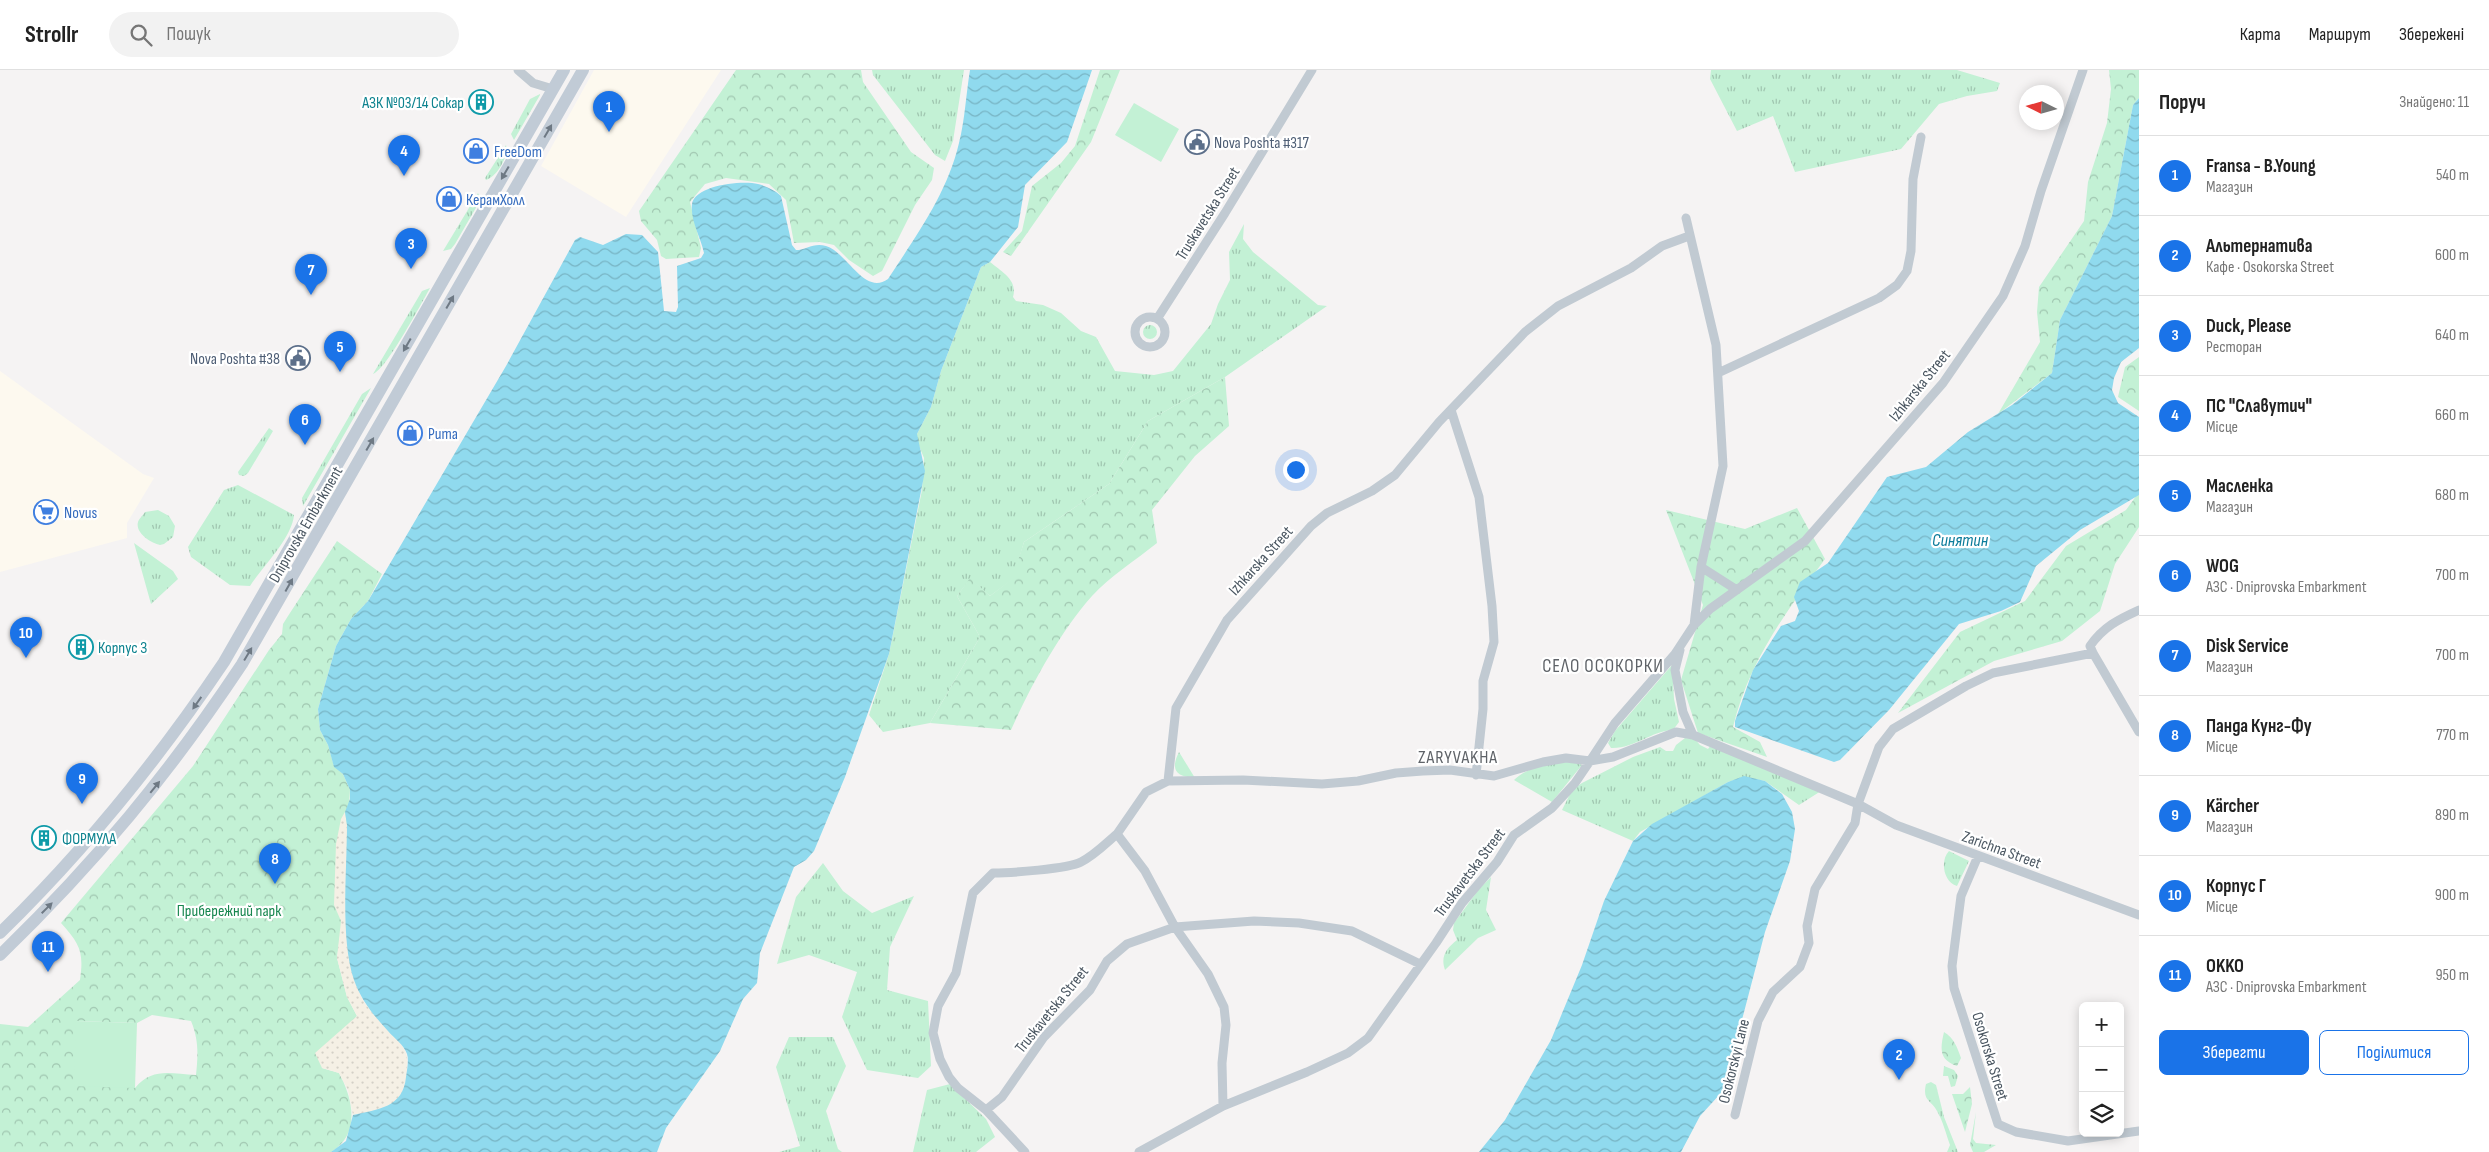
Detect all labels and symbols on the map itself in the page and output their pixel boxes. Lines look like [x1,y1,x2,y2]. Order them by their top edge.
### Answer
north arrow [2019,85,2064,130]
building icon: АЗК №03/14 Сокар [468,89,494,115]
pin: 1 [593,91,625,132]
place label: АЗК №03/14 Сокар [361,94,464,113]
one-way arrow [544,124,552,138]
public building icon: Nova Poshta #317 [1184,129,1210,155]
place label: Nova Poshta #317 [1214,134,1309,153]
pin: 4 [388,135,420,176]
shop icon: FreeDom [463,138,489,164]
place label: FreeDom [494,143,542,162]
street label: Truskavetska Street [1172,164,1244,264]
one-way arrow [501,167,510,180]
shop icon: КерамХолл [436,186,462,212]
place label: КерамХолл [466,191,525,210]
pin: 3 [395,228,427,269]
pin: 7 [295,254,327,295]
one-way arrow [446,295,454,310]
pin: 5 [324,331,356,372]
one-way arrow [403,338,412,351]
public building icon: Nova Poshta #38 [285,345,311,371]
street label: Izhkarska Street [1885,346,1955,426]
place label: Nova Poshta #38 [190,350,280,369]
pin: 6 [289,404,321,445]
shop icon: Puma [397,420,423,446]
place label: Puma [428,425,458,444]
one-way arrow [365,437,374,450]
your location [1283,457,1309,483]
street label: Dniprovska Embarkment [265,463,347,586]
supermarket icon: Novus [33,499,59,525]
place label: Novus [64,504,98,523]
street label: Izhkarska Street [1225,522,1297,600]
water label: Синятин [1932,530,1989,551]
one-way arrow [285,578,294,592]
pin: 10 [10,617,42,658]
building icon: Корпус З [68,634,94,660]
place label: Корпус З [98,639,147,658]
one-way arrow [244,648,253,661]
district label: СЕЛО ОСОКОРКИ [1542,655,1664,678]
one-way arrow [192,696,202,710]
district label: ZARYVAKHA [1418,747,1498,768]
pin: 9 [66,763,98,804]
one-way arrow [150,781,161,794]
building icon: ФОРМУЛА [31,825,57,851]
street label: Truskavetska Street [1431,825,1510,921]
street label: Zarichna Street [1959,827,2044,874]
place label: ФОРМУЛА [62,830,116,849]
pin: 8 [259,843,291,884]
park label: Прибережний парк [177,902,282,921]
one-way arrow [41,903,53,915]
pin: 11 [32,931,64,972]
street label: Truskavetska Street [1011,963,1093,1057]
street label: Osokorska Street [1967,1010,2012,1103]
street label: Osokorskyi Lane [1715,1017,1754,1105]
pin: 2 [1883,1039,1915,1080]

